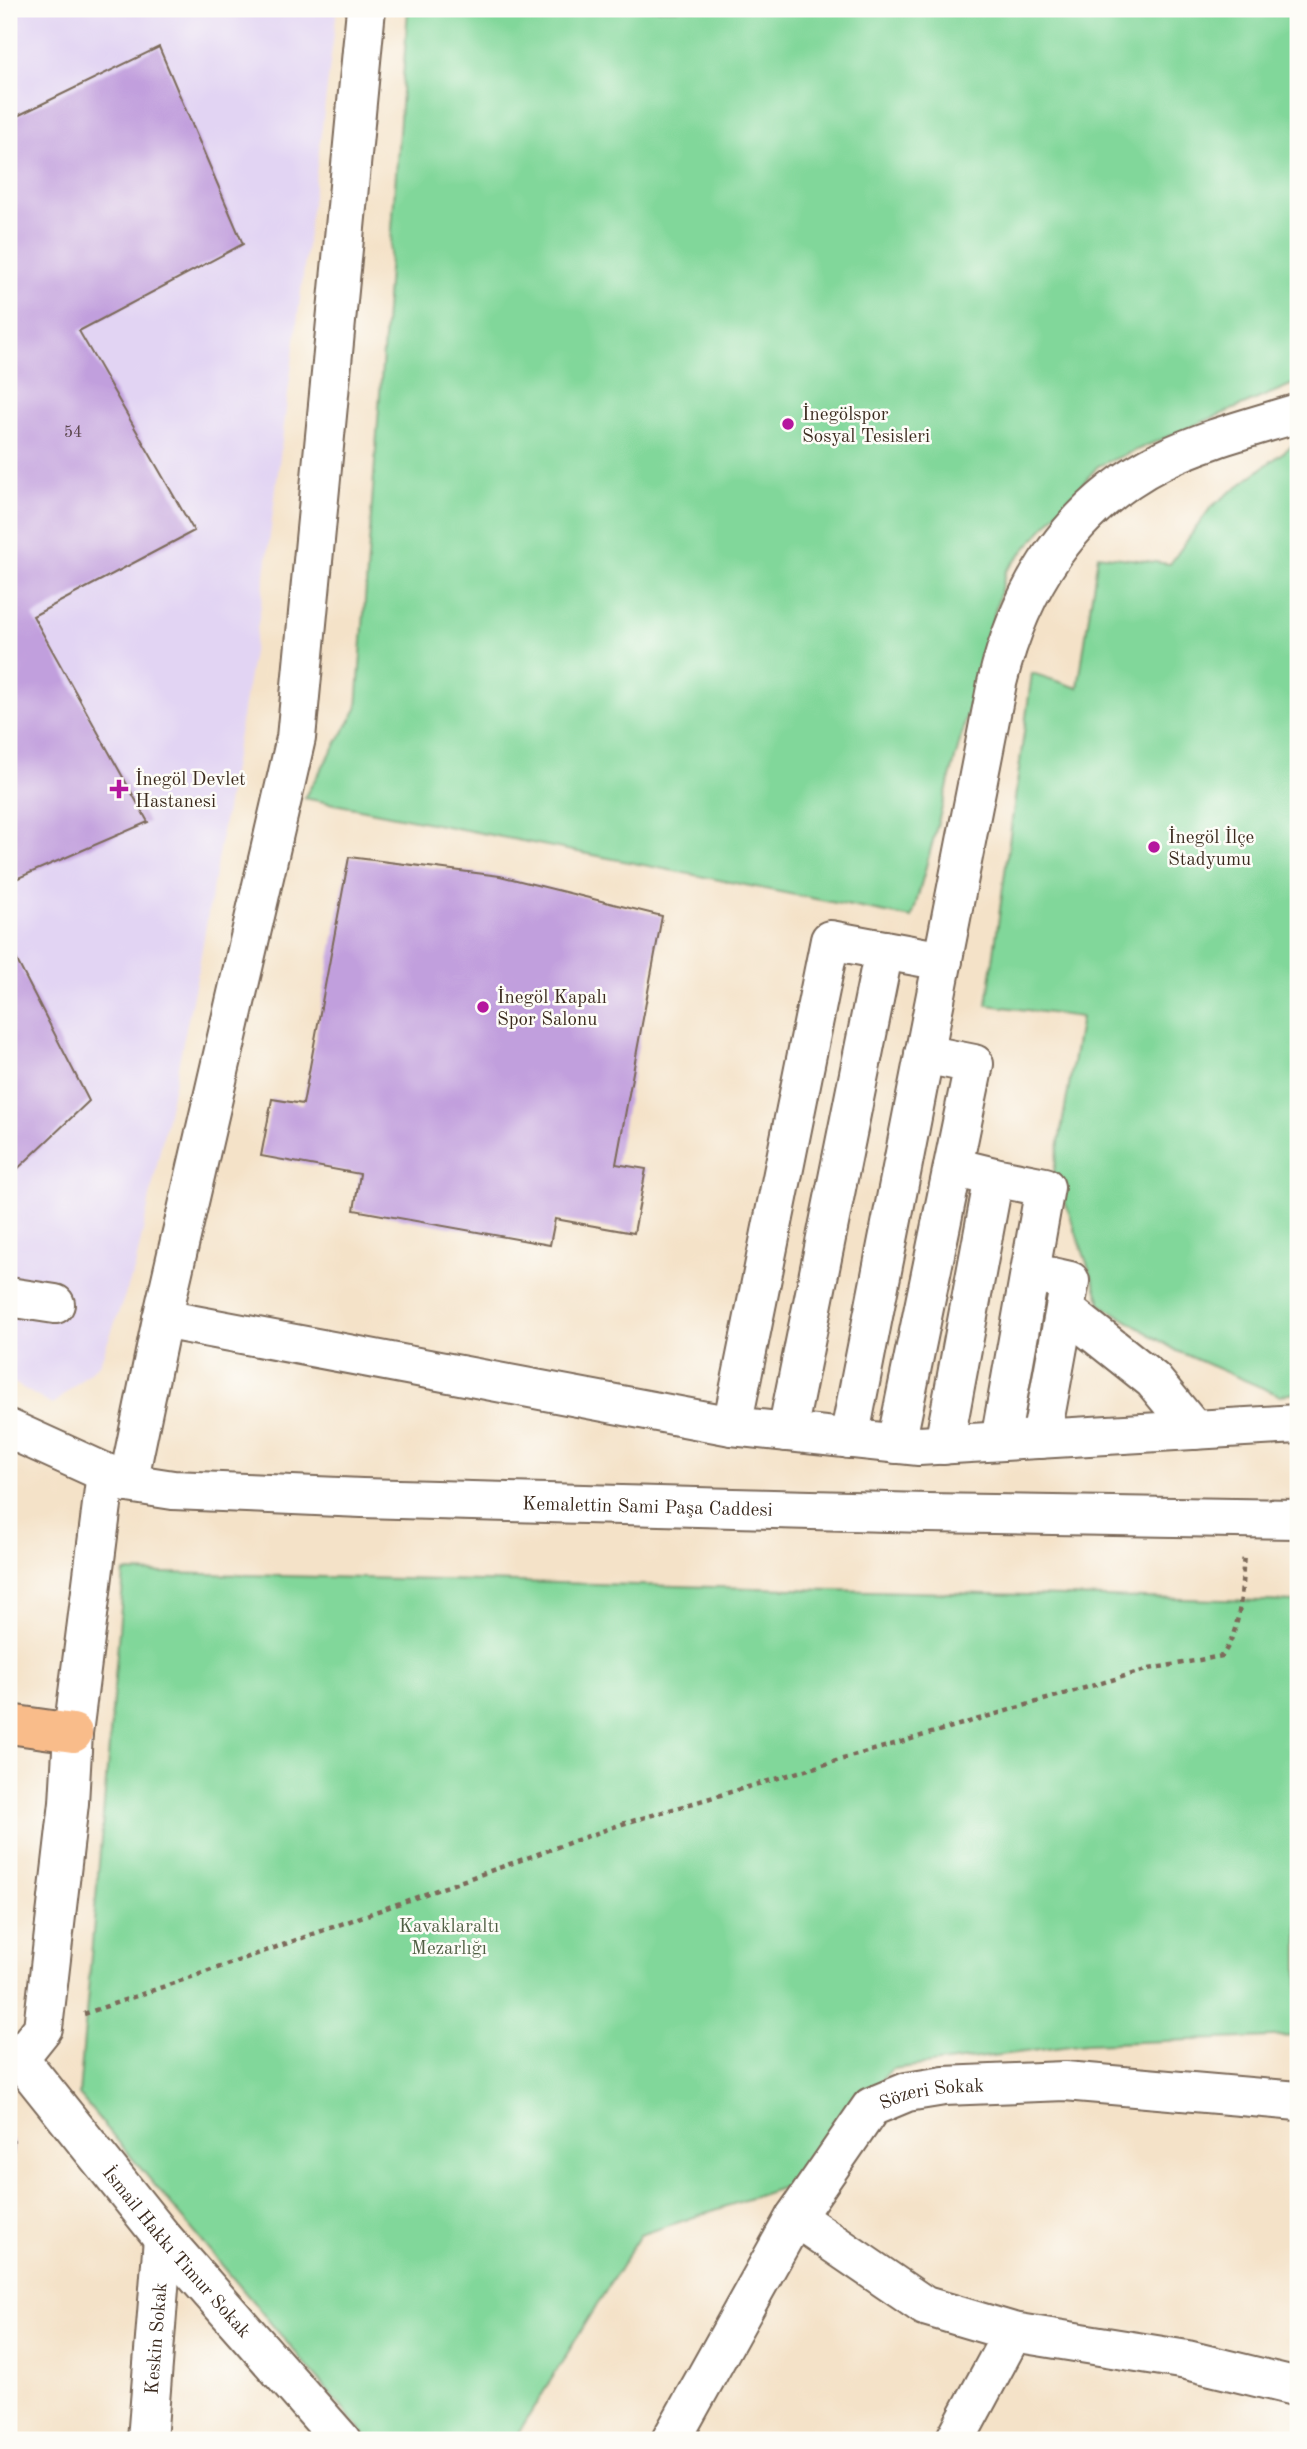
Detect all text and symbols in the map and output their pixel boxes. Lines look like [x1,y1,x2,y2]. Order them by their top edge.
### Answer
place label: İnegölspor Sosyal Tesisleri [802,403,930,447]
marker: İnegölspor Sosyal Tesisleri [780,416,796,432]
house number: 54 [64,425,82,441]
place label: İnegöl Devlet Hastanesi [135,768,246,812]
marker: İnegöl Devlet Hastanesi [109,779,129,799]
place label: İnegöl İlçe Stadyumu [1168,826,1254,870]
marker: İnegöl İlçe Stadyumu [1146,839,1162,855]
place label: İnegöl Kapalı Spor Salonu [497,986,607,1030]
marker: İnegöl Kapalı Spor Salonu [475,999,491,1015]
street label: Kemalettin Sami Paşa Caddesi [522,1495,773,1521]
park label: Kavaklaraltı Mezarlığı [399,1918,499,1959]
street label: Sözeri Sokak [877,2077,985,2114]
street label: İsmail Hakkı Timur Sokak [98,2162,253,2342]
street label: Keskin Sokak [144,2282,171,2395]

